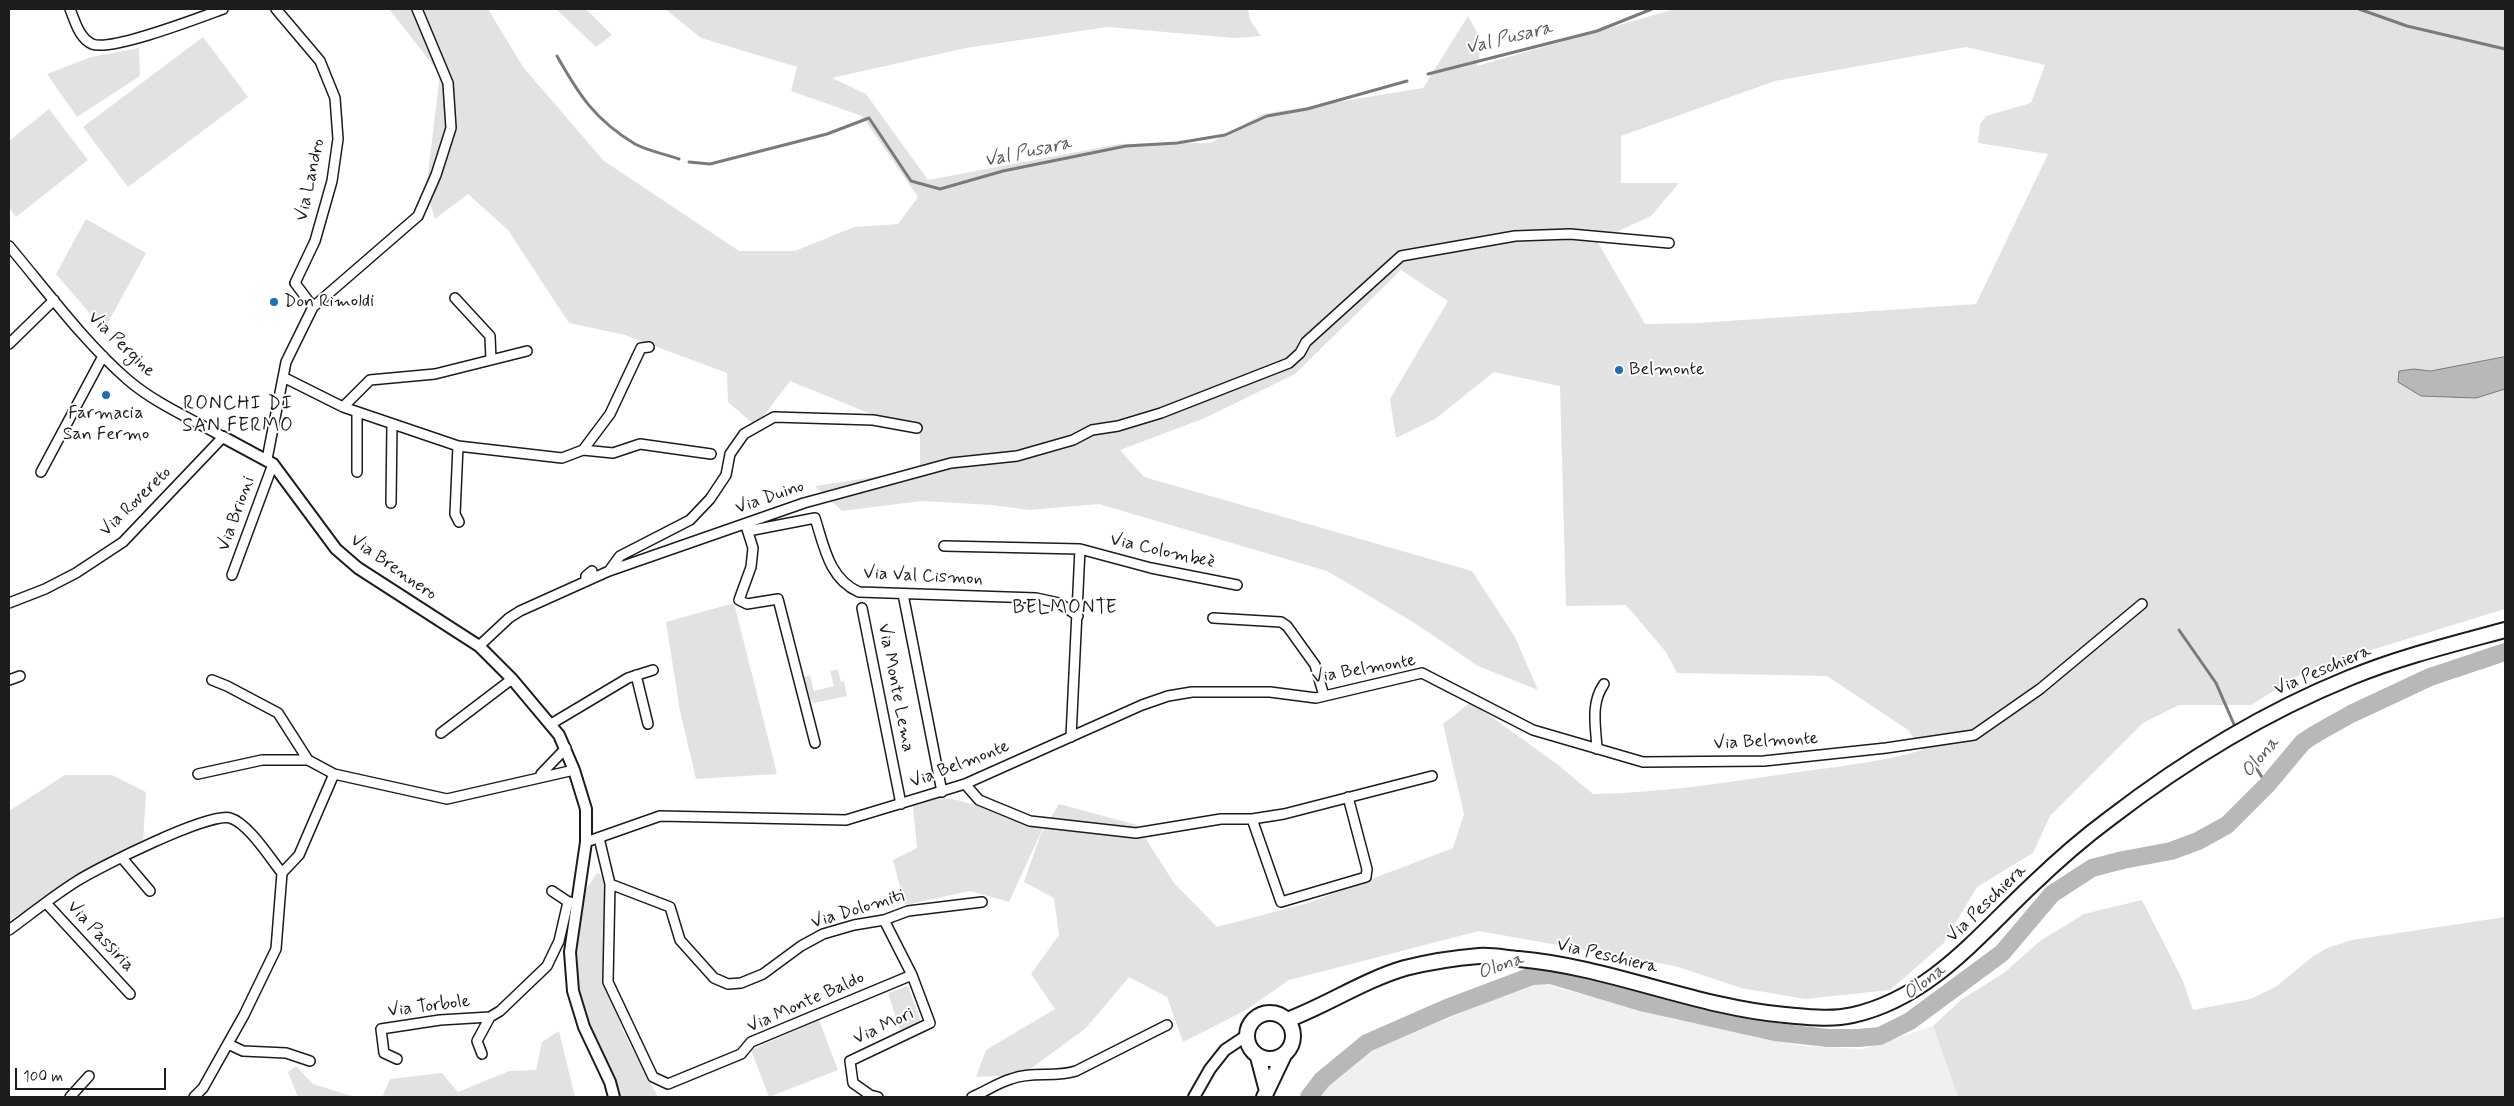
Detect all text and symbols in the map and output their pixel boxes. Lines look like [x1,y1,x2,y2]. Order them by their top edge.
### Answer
water label: Val Pusara [1463,17,1555,61]
water label: Val Pusara [982,133,1074,173]
street label: Via Landro [292,137,330,223]
place label: Don Rimoldi [284,291,374,313]
marker: Don Rimoldi [268,296,280,308]
street label: Via Pergine [83,308,159,382]
place label: Belmonte [1629,359,1704,381]
marker: Belmonte [1613,364,1625,376]
marker: Farmacia San Fermo [100,389,112,401]
district label: RONCHI DI SAN FERMO [182,394,294,438]
place label: Farmacia San Fermo [63,403,149,446]
street label: Via Rovereto [96,463,176,541]
street label: Via Brioni [214,474,260,554]
street label: Via Duino [733,476,807,520]
street label: Via Colombeè [1108,529,1216,575]
street label: Via Brennero [345,530,441,606]
street label: Via Val Cismon [863,563,983,591]
district label: BELMONTE [1011,598,1119,620]
street label: Via Monte Lema [872,622,918,754]
street label: Via Peschiera [2271,641,2375,701]
street label: Via Belmonte [1311,650,1417,690]
street label: Via Belmonte [1713,728,1819,756]
water label: Olona [2237,733,2285,783]
street label: Via Belmonte [907,736,1013,794]
street label: Via Peschiera [1942,860,2032,948]
street label: Via Dolomiti [809,886,907,934]
street label: Via Passiria [62,897,138,977]
street label: Via Peschiera [1554,935,1660,979]
water label: Olona [1475,948,1527,986]
water label: Olona [1899,960,1951,1006]
street label: Via Monte Baldo [744,968,868,1038]
street label: Via Torbole [386,991,472,1023]
street label: Via Mori [850,1004,918,1050]
scale bar [18,1058,169,1090]
text: 100 m [23,1067,63,1087]

